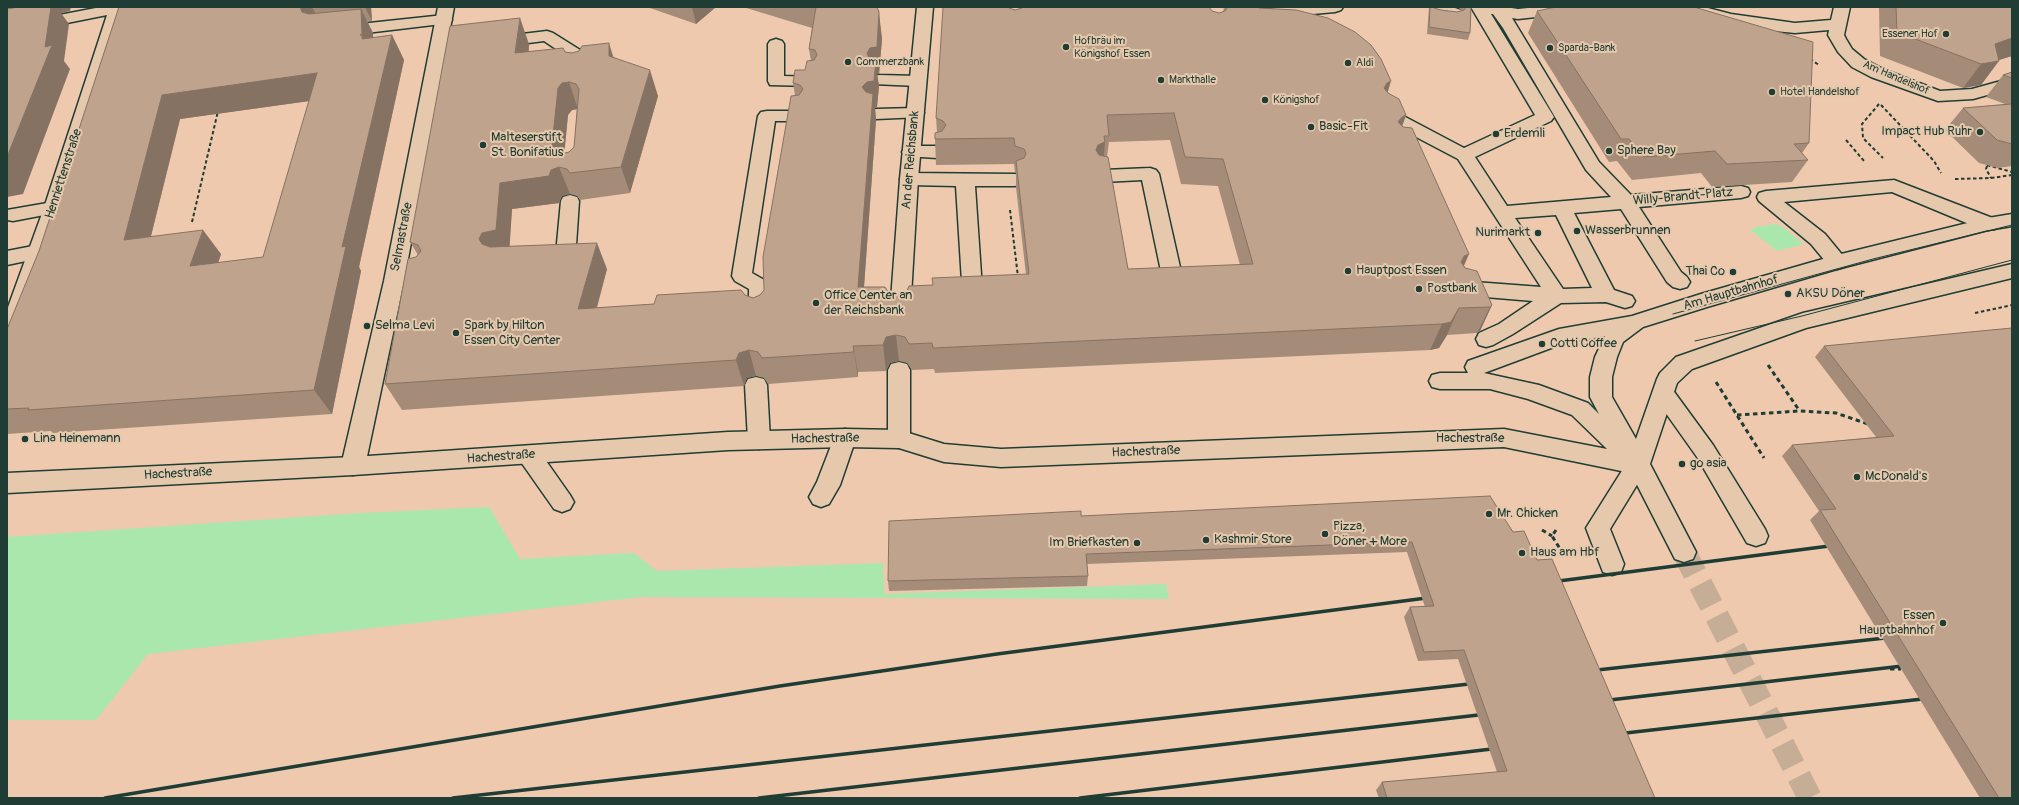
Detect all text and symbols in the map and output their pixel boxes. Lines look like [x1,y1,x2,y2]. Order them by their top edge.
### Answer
place label: Essener Hof [1882,27,1938,41]
marker: Essener Hof [1941,29,1951,39]
place label: Hofbräu im Königshof Essen [1074,34,1150,60]
place label: Sparda-Bank [1558,41,1615,55]
marker: Hofbräu im Königshof Essen [1061,42,1071,52]
marker: Sparda-Bank [1545,43,1555,53]
place label: Commerzbank [856,55,924,69]
place label: Aldi [1356,56,1373,70]
marker: Commerzbank [843,57,853,67]
marker: Aldi [1343,58,1353,68]
street label: Am Handelshof [1861,58,1931,98]
place label: Markthalle [1169,73,1216,87]
marker: Markthalle [1156,75,1166,85]
place label: Hotel Handelshof [1780,85,1860,99]
marker: Hotel Handelshof [1767,87,1777,97]
place label: Königshof [1273,93,1320,107]
marker: Königshof [1260,95,1270,105]
street label: An der Reichsbank [899,110,923,210]
place label: Basic-Fit [1319,119,1368,135]
marker: Basic-Fit [1306,122,1316,132]
place label: Impact Hub Ruhr [1881,124,1972,140]
place label: Erdemli [1504,126,1545,142]
street label: Henriettenstraße [42,127,86,221]
marker: Impact Hub Ruhr [1975,127,1985,137]
marker: Erdemli [1491,129,1501,139]
place label: Malteserstift St. Bonifatius [491,130,564,161]
marker: Malteserstift St. Bonifatius [478,140,488,150]
place label: Sphere Bay [1617,143,1676,159]
marker: Sphere Bay [1604,146,1614,156]
street label: Willy-Brandt-Platz [1632,185,1734,209]
street label: Selmastraße [388,201,416,273]
place label: Wasserbrunnen [1585,223,1671,239]
place label: Nurimarkt [1475,225,1530,241]
marker: Wasserbrunnen [1572,226,1582,236]
marker: Nurimarkt [1533,228,1543,238]
place label: Hauptpost Essen [1356,263,1447,279]
place label: Thai Co [1686,264,1725,280]
marker: Hauptpost Essen [1343,266,1353,276]
marker: Thai Co [1728,267,1738,277]
street label: Am Hauptbahnhof [1681,272,1781,314]
place label: Postbank [1427,281,1477,297]
marker: Postbank [1414,284,1424,294]
place label: AKSU Döner [1796,286,1865,302]
place label: Office Center an der Reichsbank [824,288,912,319]
marker: AKSU Döner [1783,289,1793,299]
marker: Office Center an der Reichsbank [811,298,821,308]
place label: Selma Levi [375,318,434,334]
place label: Spark by Hilton Essen City Center [464,318,560,349]
marker: Selma Levi [362,321,372,331]
marker: Spark by Hilton Essen City Center [451,328,461,338]
place label: Cotti Coffee [1550,336,1617,352]
marker: Cotti Coffee [1537,339,1547,349]
place label: Lina Heinemann [33,431,121,447]
street label: Hachestraße [791,431,859,447]
street label: Hachestraße [1436,431,1504,447]
marker: Lina Heinemann [20,434,30,444]
street label: Hachestraße [1111,443,1181,461]
street label: Hachestraße [466,447,536,467]
place label: go asia [1690,456,1727,472]
marker: go asia [1677,459,1687,469]
street label: Hachestraße [143,464,213,484]
place label: McDonald's [1865,469,1927,485]
marker: McDonald's [1852,472,1862,482]
place label: Mr. Chicken [1497,506,1558,522]
marker: Mr. Chicken [1484,509,1494,519]
place label: Pizza, Döner + More [1333,519,1407,550]
marker: Pizza, Döner + More [1320,529,1330,539]
place label: Kashmir Store [1214,532,1292,548]
place label: Im Briefkasten [1049,535,1129,551]
marker: Kashmir Store [1201,535,1211,545]
marker: Im Briefkasten [1132,538,1142,548]
place label: Haus am Hbf [1530,545,1599,561]
marker: Haus am Hbf [1517,548,1527,558]
place label: Essen Hauptbahnhof [1859,608,1935,639]
marker: Essen Hauptbahnhof [1938,618,1948,628]

